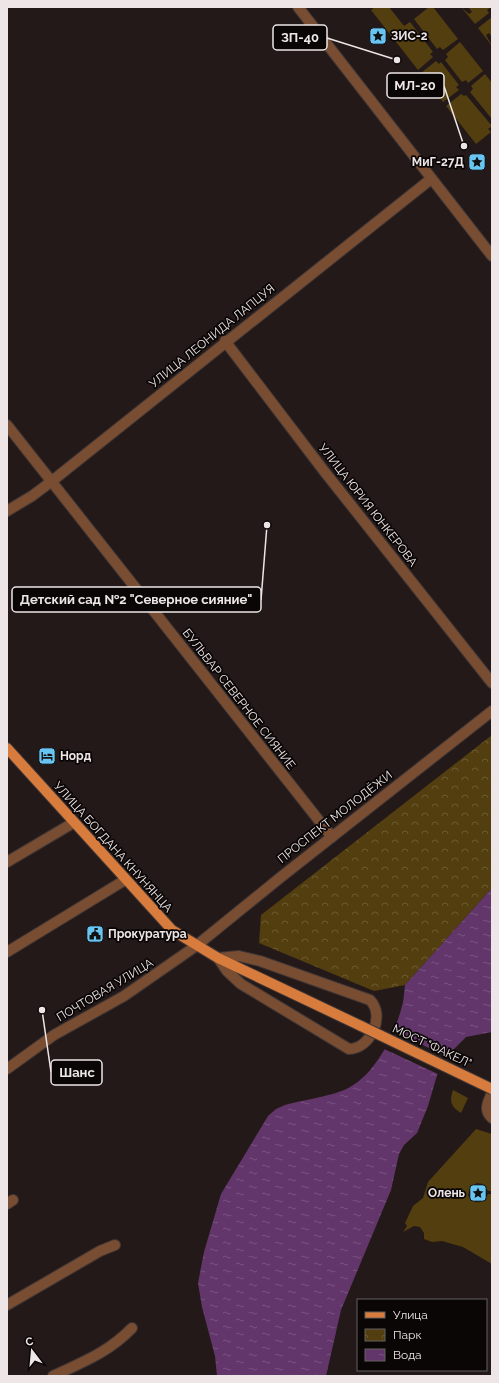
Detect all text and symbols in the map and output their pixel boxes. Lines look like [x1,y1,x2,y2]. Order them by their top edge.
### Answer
callout: ЗП-40 [273,25,327,50]
place icon: ЗИС-2 [368,26,388,46]
place label: ЗИС-2 [391,29,428,43]
text: ЗП-40 [281,30,319,45]
callout: МЛ-20 [387,73,444,98]
text: МЛ-20 [394,78,436,93]
place icon: МиГ-27Д [467,152,487,172]
place label: МиГ-27Д [412,155,465,169]
street label: УЛИЦА ЛЕОНИДА ЛАПЦУЯ [147,281,277,391]
street label: УЛИЦА ЮРИЯ ЮНКЕРОВА [316,441,420,569]
callout: Детский сад №2 "Северное сияние" [12,587,261,612]
text: Детский сад №2 "Северное сияние" [20,592,252,607]
street label: БУЛЬВАР СЕВЕРНОЕ СИЯНИЕ [180,626,298,772]
hotel icon: Норд [37,746,57,766]
place label: Норд [60,749,92,763]
street label: ПРОСПЕКТ МОЛОДЁЖИ [275,768,395,866]
street label: УЛИЦА БОГДАНА КНУНЯНЦА [51,779,175,915]
public building icon: Прокуратура [85,924,105,944]
place label: Прокуратура [108,927,187,941]
street label: ПОЧТОВАЯ УЛИЦА [54,956,156,1024]
street label: МОСТ "ФАКЕЛ" [390,1022,474,1070]
callout: Шанс [51,1060,102,1085]
text: Шанс [59,1065,95,1080]
place icon: Олень [468,1183,488,1203]
place label: Олень [428,1186,466,1200]
legend [357,1299,487,1371]
text: Улица [393,1308,428,1322]
text: Парк [393,1328,422,1342]
north arrow [12,1331,52,1371]
text: С [24,1334,35,1349]
text: Вода [393,1348,422,1362]

